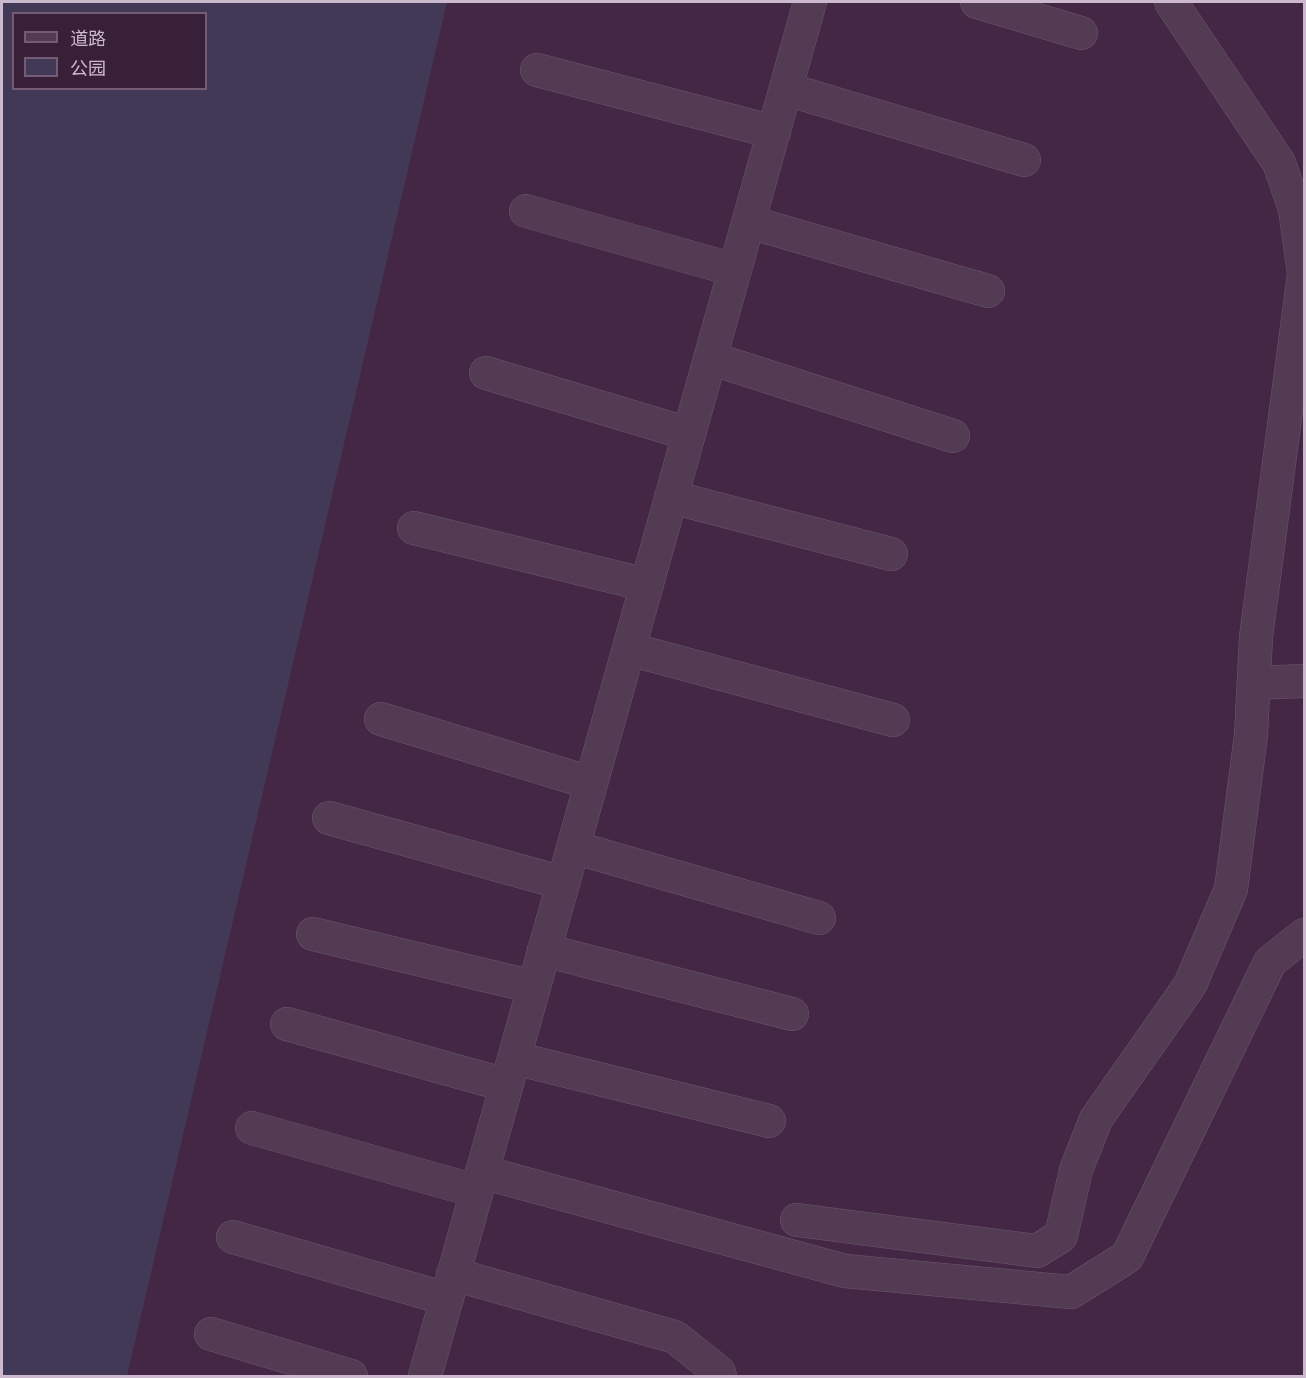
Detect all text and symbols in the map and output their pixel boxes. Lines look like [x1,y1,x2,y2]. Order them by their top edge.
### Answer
legend [12,12,207,90]
text: 道路 [70,27,106,49]
text: 公园 [70,57,106,79]

